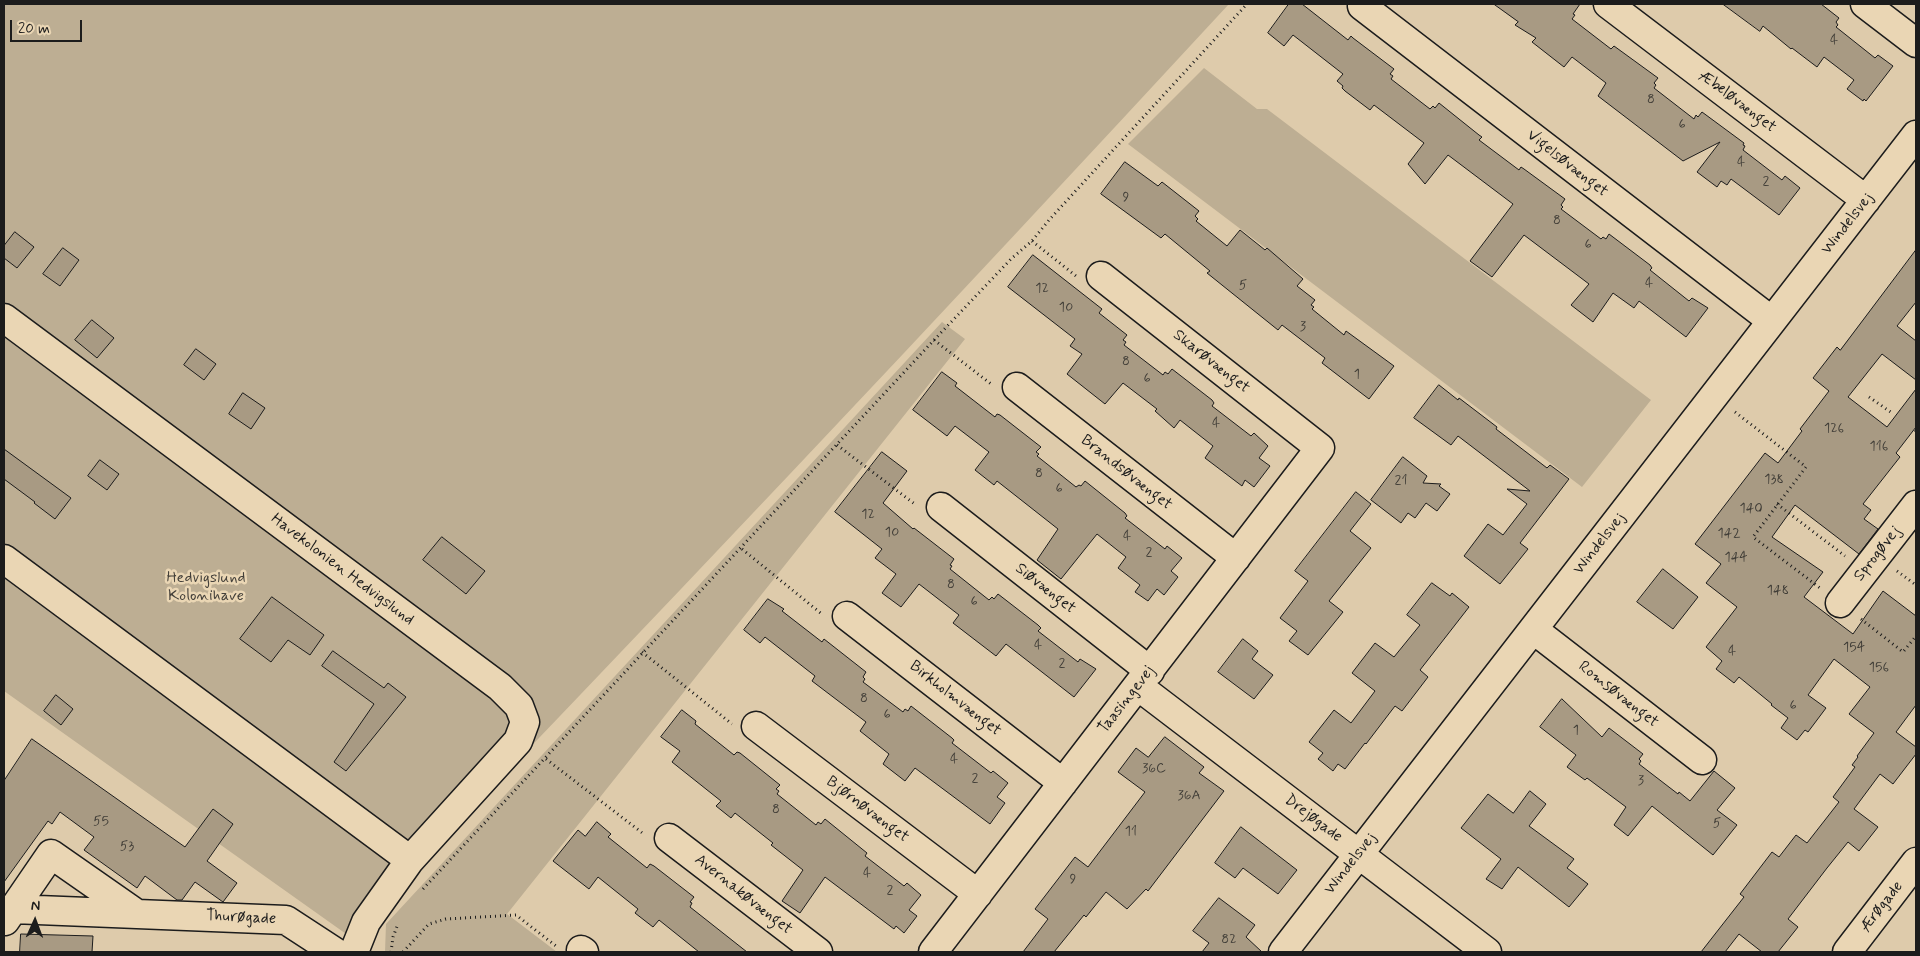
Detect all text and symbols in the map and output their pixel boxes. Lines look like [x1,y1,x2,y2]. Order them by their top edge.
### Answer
scale bar [12,10,85,42]
text: 20 m [18,19,50,39]
house number: 4 [1830,33,1838,49]
street label: Æbeløvænget [1694,67,1780,137]
house number: 8 [1647,92,1655,108]
house number: 6 [1678,117,1686,133]
street label: Vigelsøvænget [1522,126,1612,202]
house number: 4 [1737,155,1745,171]
house number: 2 [1763,174,1769,190]
street label: Windelsvej [1818,189,1878,259]
house number: 9 [1123,190,1129,206]
house number: 8 [1553,213,1561,229]
house number: 6 [1584,237,1592,253]
house number: 4 [1645,276,1653,292]
house number: 5 [1239,278,1247,294]
house number: 12 [1035,281,1049,297]
house number: 10 [1059,300,1073,316]
house number: 3 [1300,319,1306,335]
street label: Skarøvænget [1169,326,1253,398]
house number: 8 [1122,354,1130,370]
house number: 1 [1354,367,1360,383]
house number: 6 [1143,371,1151,387]
house number: 4 [1212,416,1220,432]
house number: 126 [1824,421,1844,437]
street label: Brandsøvænget [1076,431,1176,515]
house number: 116 [1870,439,1888,455]
house number: 8 [1035,466,1043,482]
house number: 138 [1764,472,1784,488]
house number: 21 [1395,473,1407,489]
house number: 6 [1055,481,1063,497]
house number: 140 [1739,501,1763,517]
house number: 12 [861,507,875,523]
street label: Windelsvej [1570,509,1630,579]
street label: Havekolonien Hedvigslund [267,510,417,630]
street label: Sprogøvej [1850,522,1906,586]
house number: 10 [885,525,899,541]
house number: 142 [1717,526,1741,542]
house number: 4 [1123,529,1131,545]
house number: 2 [1146,545,1152,561]
house number: 144 [1724,550,1748,566]
street label: Siøvænget [1011,559,1079,619]
park label: Hedvigslund Kolonihave [166,569,246,607]
house number: 8 [947,577,955,593]
house number: 148 [1767,583,1789,599]
house number: 6 [970,594,978,610]
house number: 4 [1034,638,1042,654]
house number: 154 [1843,640,1865,656]
house number: 4 [1728,644,1736,660]
house number: 2 [1059,656,1065,672]
street label: Birkholmvænget [905,657,1005,741]
street label: Romsøvænget [1574,658,1662,732]
house number: 156 [1869,660,1889,676]
street label: Taasingevej [1095,662,1159,738]
house number: 8 [860,691,868,707]
house number: 6 [1789,698,1797,714]
house number: 6 [883,707,891,723]
house number: 1 [1573,723,1579,739]
house number: 4 [950,752,958,768]
house number: 36C [1142,761,1166,777]
house number: 2 [972,771,978,787]
street label: Bjørnøvænget [822,773,912,847]
house number: 3 [1638,773,1644,789]
house number: 36A [1177,788,1201,804]
street label: Drejøgade [1280,791,1346,847]
house number: 8 [772,802,780,818]
house number: 55 [93,814,109,830]
house number: 5 [1713,816,1721,832]
house number: 11 [1125,824,1137,840]
street label: Windelsvej [1321,829,1381,899]
house number: 53 [120,839,134,855]
street label: Avernakøvænget [690,851,796,939]
house number: 4 [863,866,871,882]
house number: 9 [1070,872,1076,888]
street label: Ærøgade [1856,878,1908,936]
house number: 2 [887,883,893,899]
north arrow [10,896,60,946]
text: N [31,897,40,915]
street label: Thurøgade [205,907,277,929]
house number: 82 [1221,932,1237,948]

